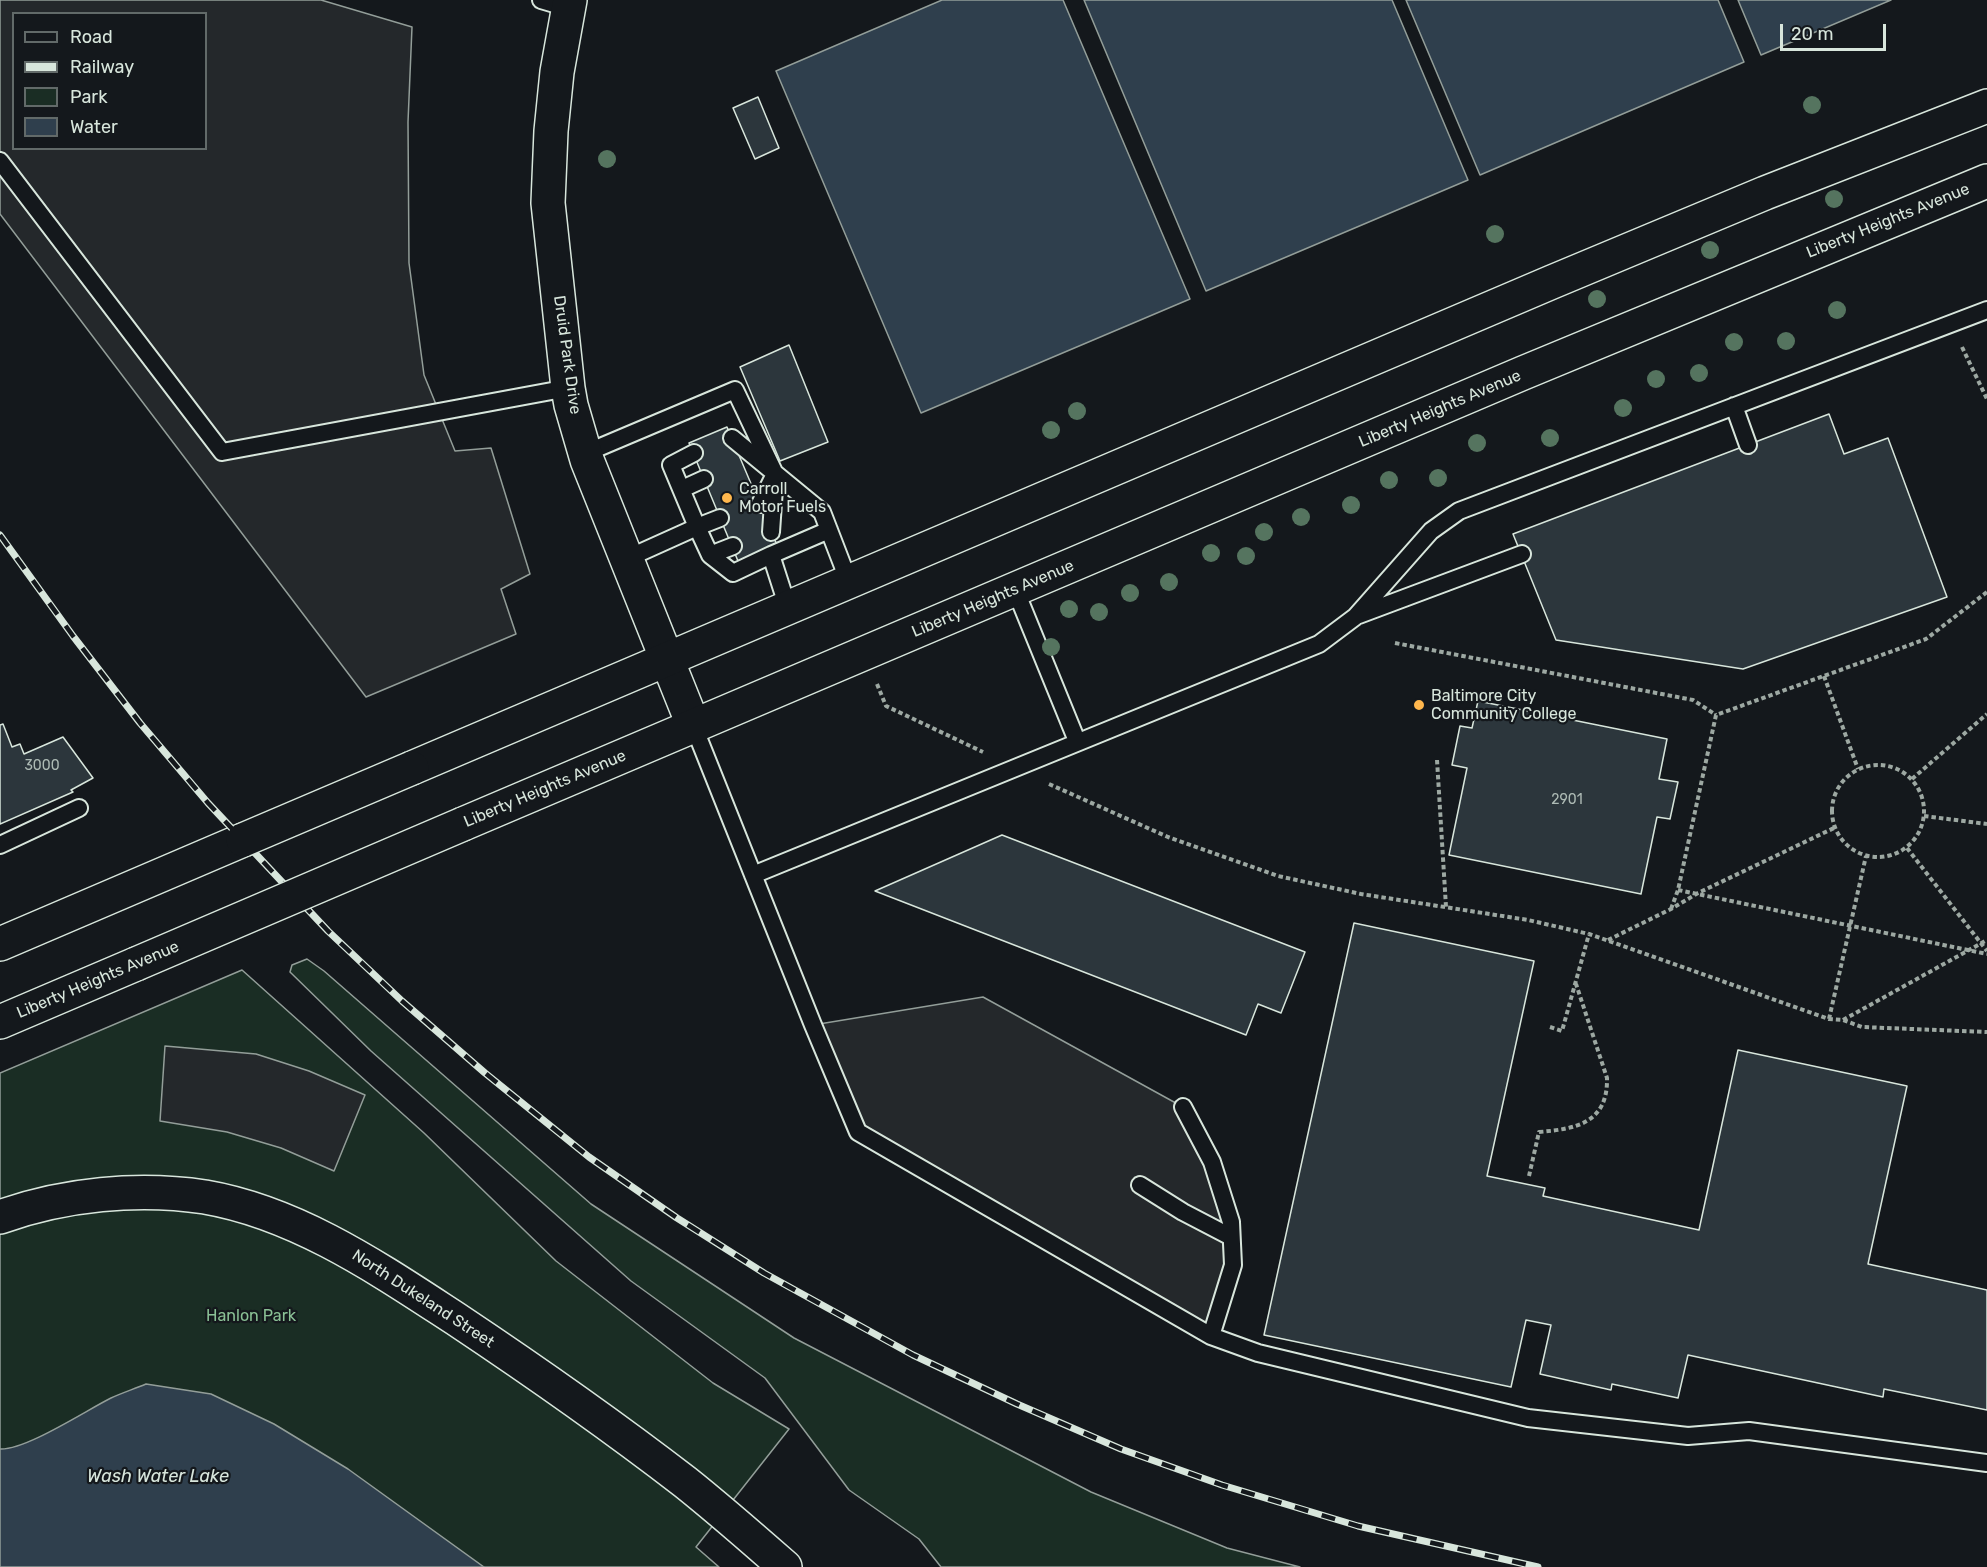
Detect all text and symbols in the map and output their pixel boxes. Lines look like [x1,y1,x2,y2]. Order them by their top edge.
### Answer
legend [12,12,207,150]
scale bar [1783,12,1890,50]
text: 20 m [1791,23,1833,45]
text: Road [70,26,113,48]
text: Railway [70,56,134,78]
text: Park [70,86,107,108]
text: Water [70,116,118,138]
street label: Liberty Heights Avenue [1804,179,1972,263]
street label: Druid Park Drive [549,294,585,416]
street label: Liberty Heights Avenue [1356,366,1524,452]
place label: Carroll Motor Fuels [739,479,826,517]
marker: Carroll Motor Fuels [720,491,734,505]
street label: Liberty Heights Avenue [909,556,1077,642]
place label: Baltimore City Community College [1431,686,1577,724]
marker: Baltimore City Community College [1412,698,1426,712]
street label: Liberty Heights Avenue [461,746,629,832]
house number: 3000 [24,758,60,774]
house number: 2901 [1551,792,1583,808]
street label: Liberty Heights Avenue [14,937,182,1023]
street label: North Dukeland Street [348,1246,498,1352]
park label: Hanlon Park [206,1306,296,1326]
water label: Wash Water Lake [87,1466,229,1488]

